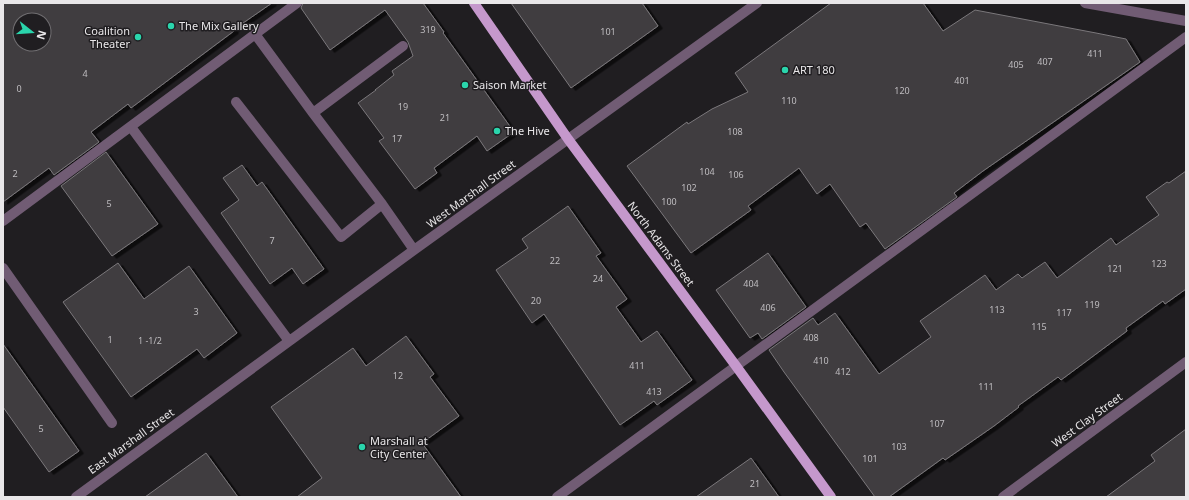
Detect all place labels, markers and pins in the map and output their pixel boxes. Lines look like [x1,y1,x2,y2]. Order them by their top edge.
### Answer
place label: The Mix Gallery [179,18,259,33]
marker: The Mix Gallery [166,21,176,31]
place label: Coalition Theater [84,23,130,51]
marker: Coalition Theater [133,32,143,42]
place label: ART 180 [793,62,835,77]
marker: ART 180 [780,65,790,75]
place label: Saison Market [473,77,546,92]
marker: Saison Market [460,80,470,90]
place label: The Hive [505,123,550,138]
marker: The Hive [492,126,502,136]
place label: Marshall at City Center [370,433,428,461]
marker: Marshall at City Center [357,442,367,452]

